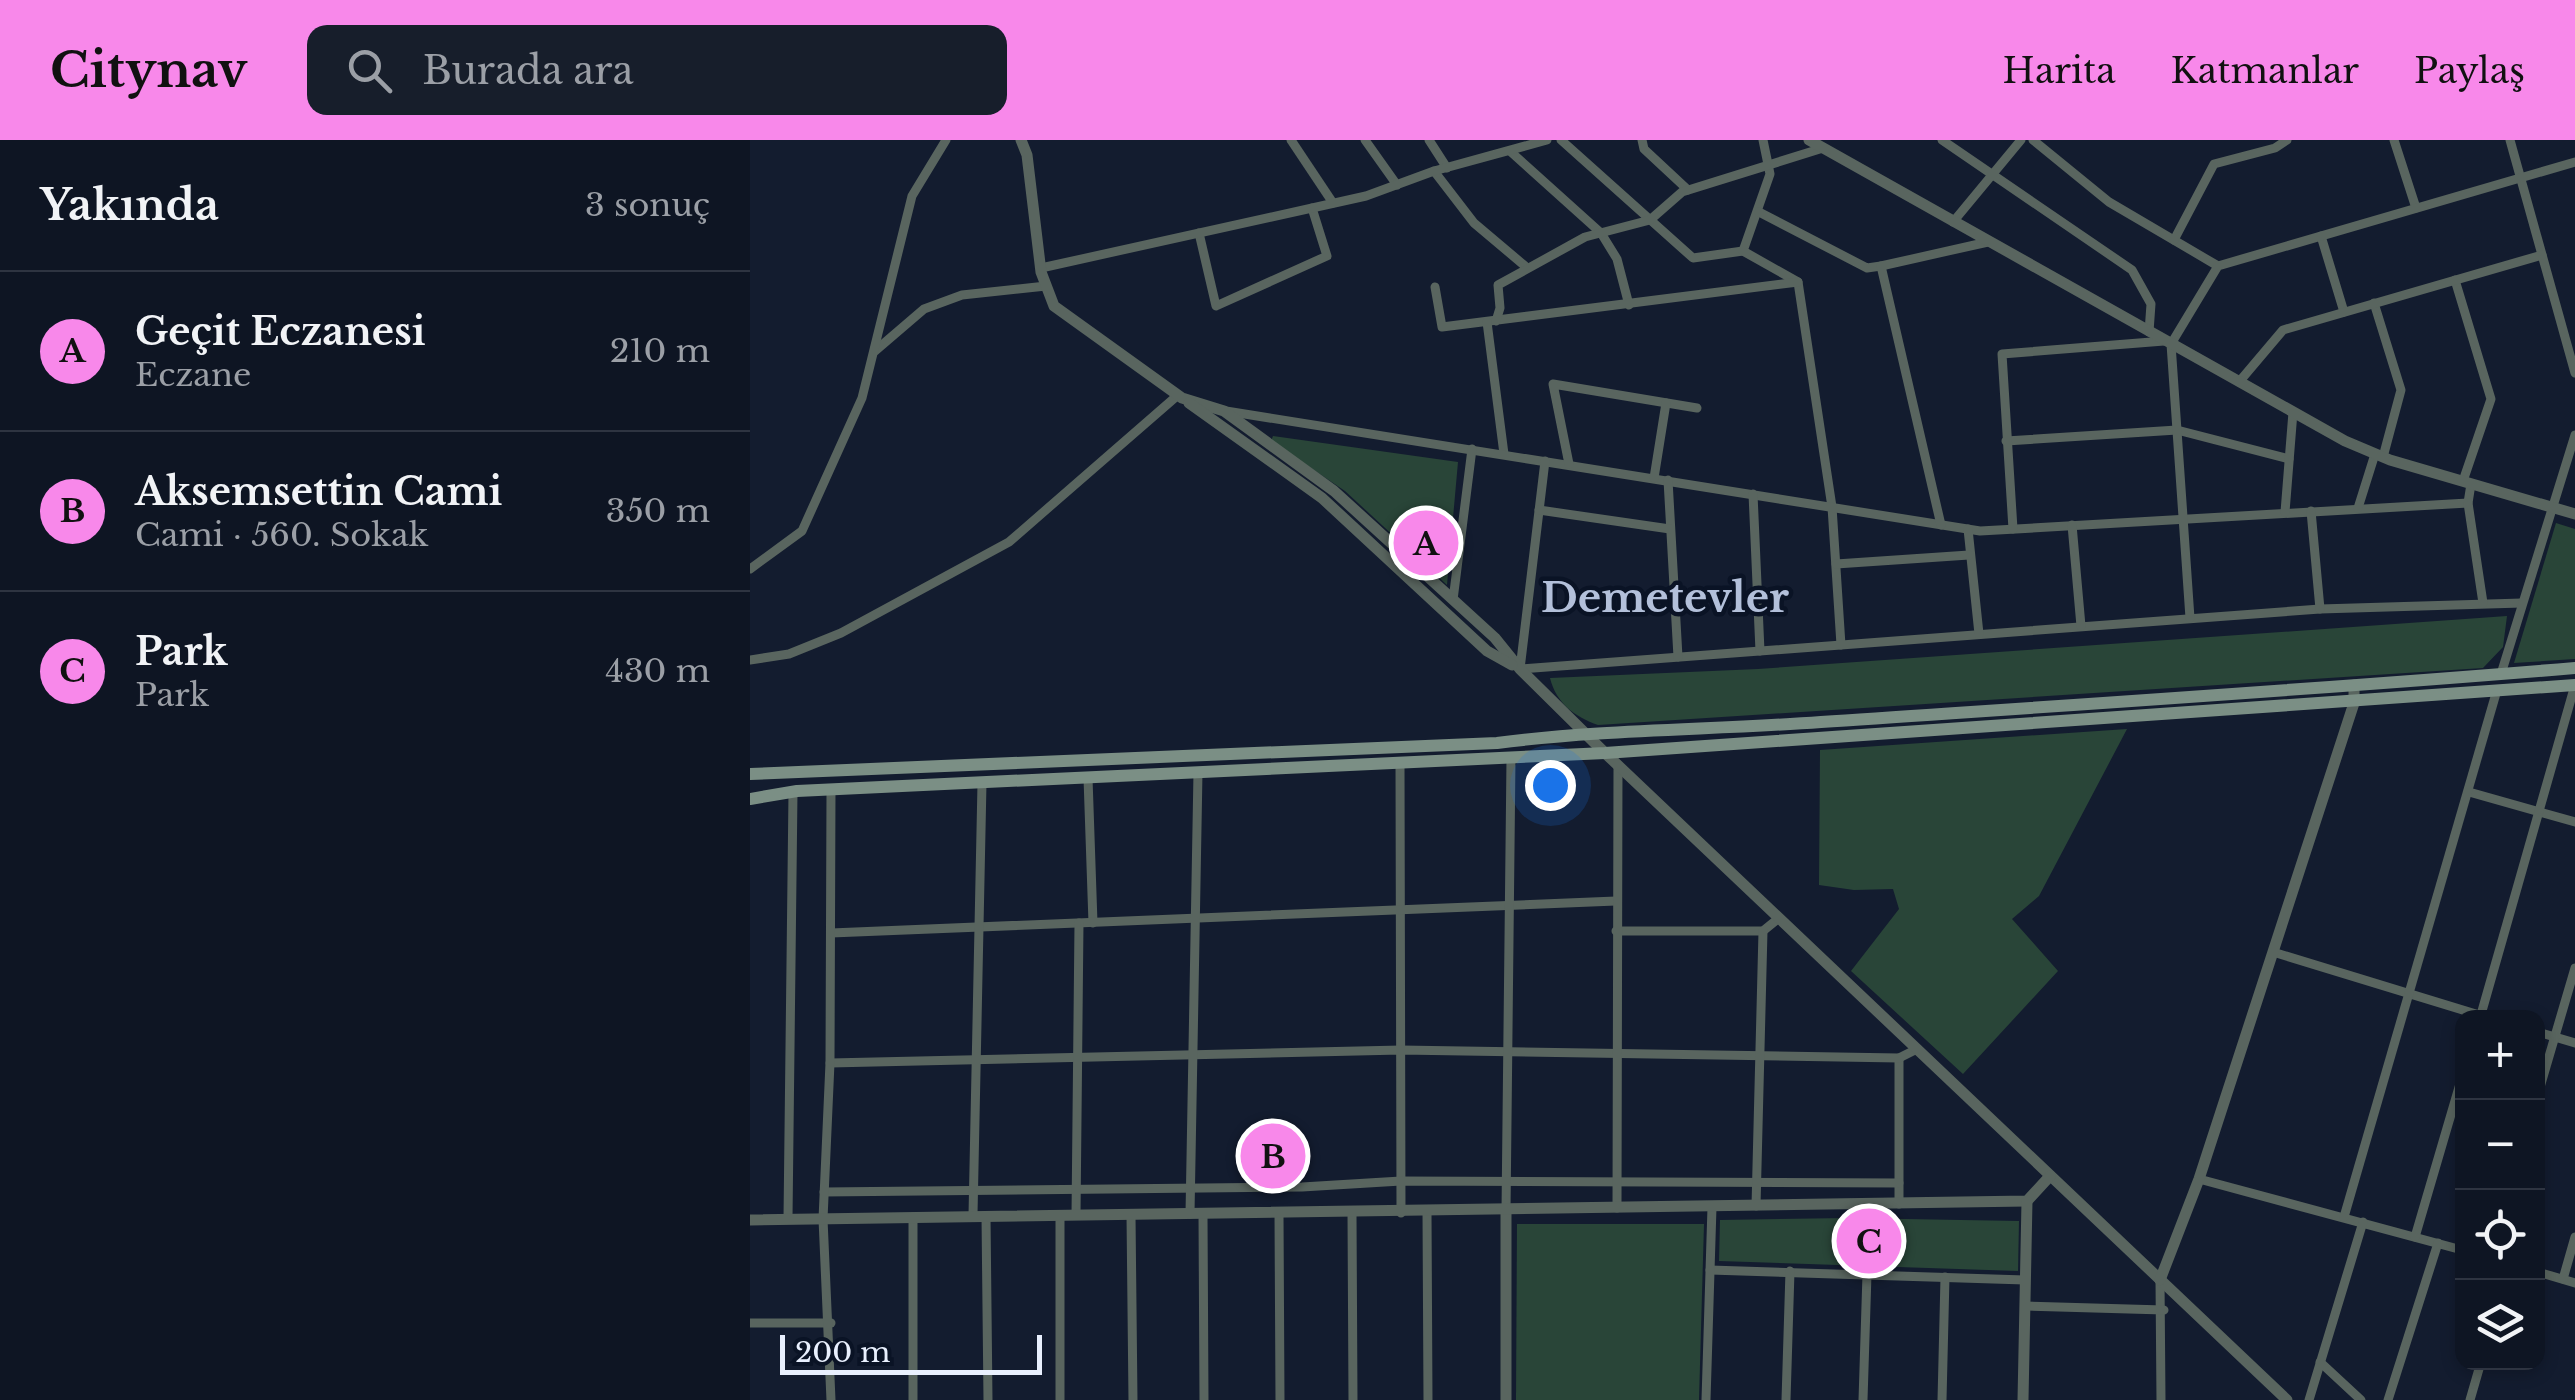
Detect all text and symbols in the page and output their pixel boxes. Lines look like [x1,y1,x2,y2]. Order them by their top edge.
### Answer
search box [307,25,1007,115]
text: Citynav [50,40,247,100]
icon: search [342,43,397,98]
text: Burada ara [422,47,633,94]
text: Harita [2003,49,2116,92]
text: Katmanlar [2171,49,2359,92]
text: Paylaş [2414,49,2525,92]
text: Yakında [40,179,219,231]
text: 3 sonuç [585,185,710,225]
text: Geçit Eczanesi [135,308,425,355]
text: A [60,331,85,371]
text: 210 m [610,331,710,371]
text: Eczane [135,355,251,395]
text: Aksemsettin Cami [135,468,502,515]
text: B [60,491,85,531]
text: 350 m [606,491,710,531]
pin: A [1394,506,1458,580]
text: Cami · 560. Sokak [135,515,428,555]
district label: Demetevler [1541,573,1789,623]
text: Park [135,628,228,675]
text: C [59,651,86,691]
text: 430 m [605,651,710,691]
text: Park [135,675,209,715]
your location [1525,760,1576,811]
map controls [2455,1010,2545,1370]
button: + [2455,1010,2545,1100]
button: − [2455,1100,2545,1190]
pin: B [1240,1118,1306,1194]
button: locate [2455,1190,2545,1280]
pin: C [1836,1204,1902,1278]
button: layers [2455,1280,2545,1370]
scale bar [780,1330,1042,1374]
text: 200 m [795,1335,890,1370]

